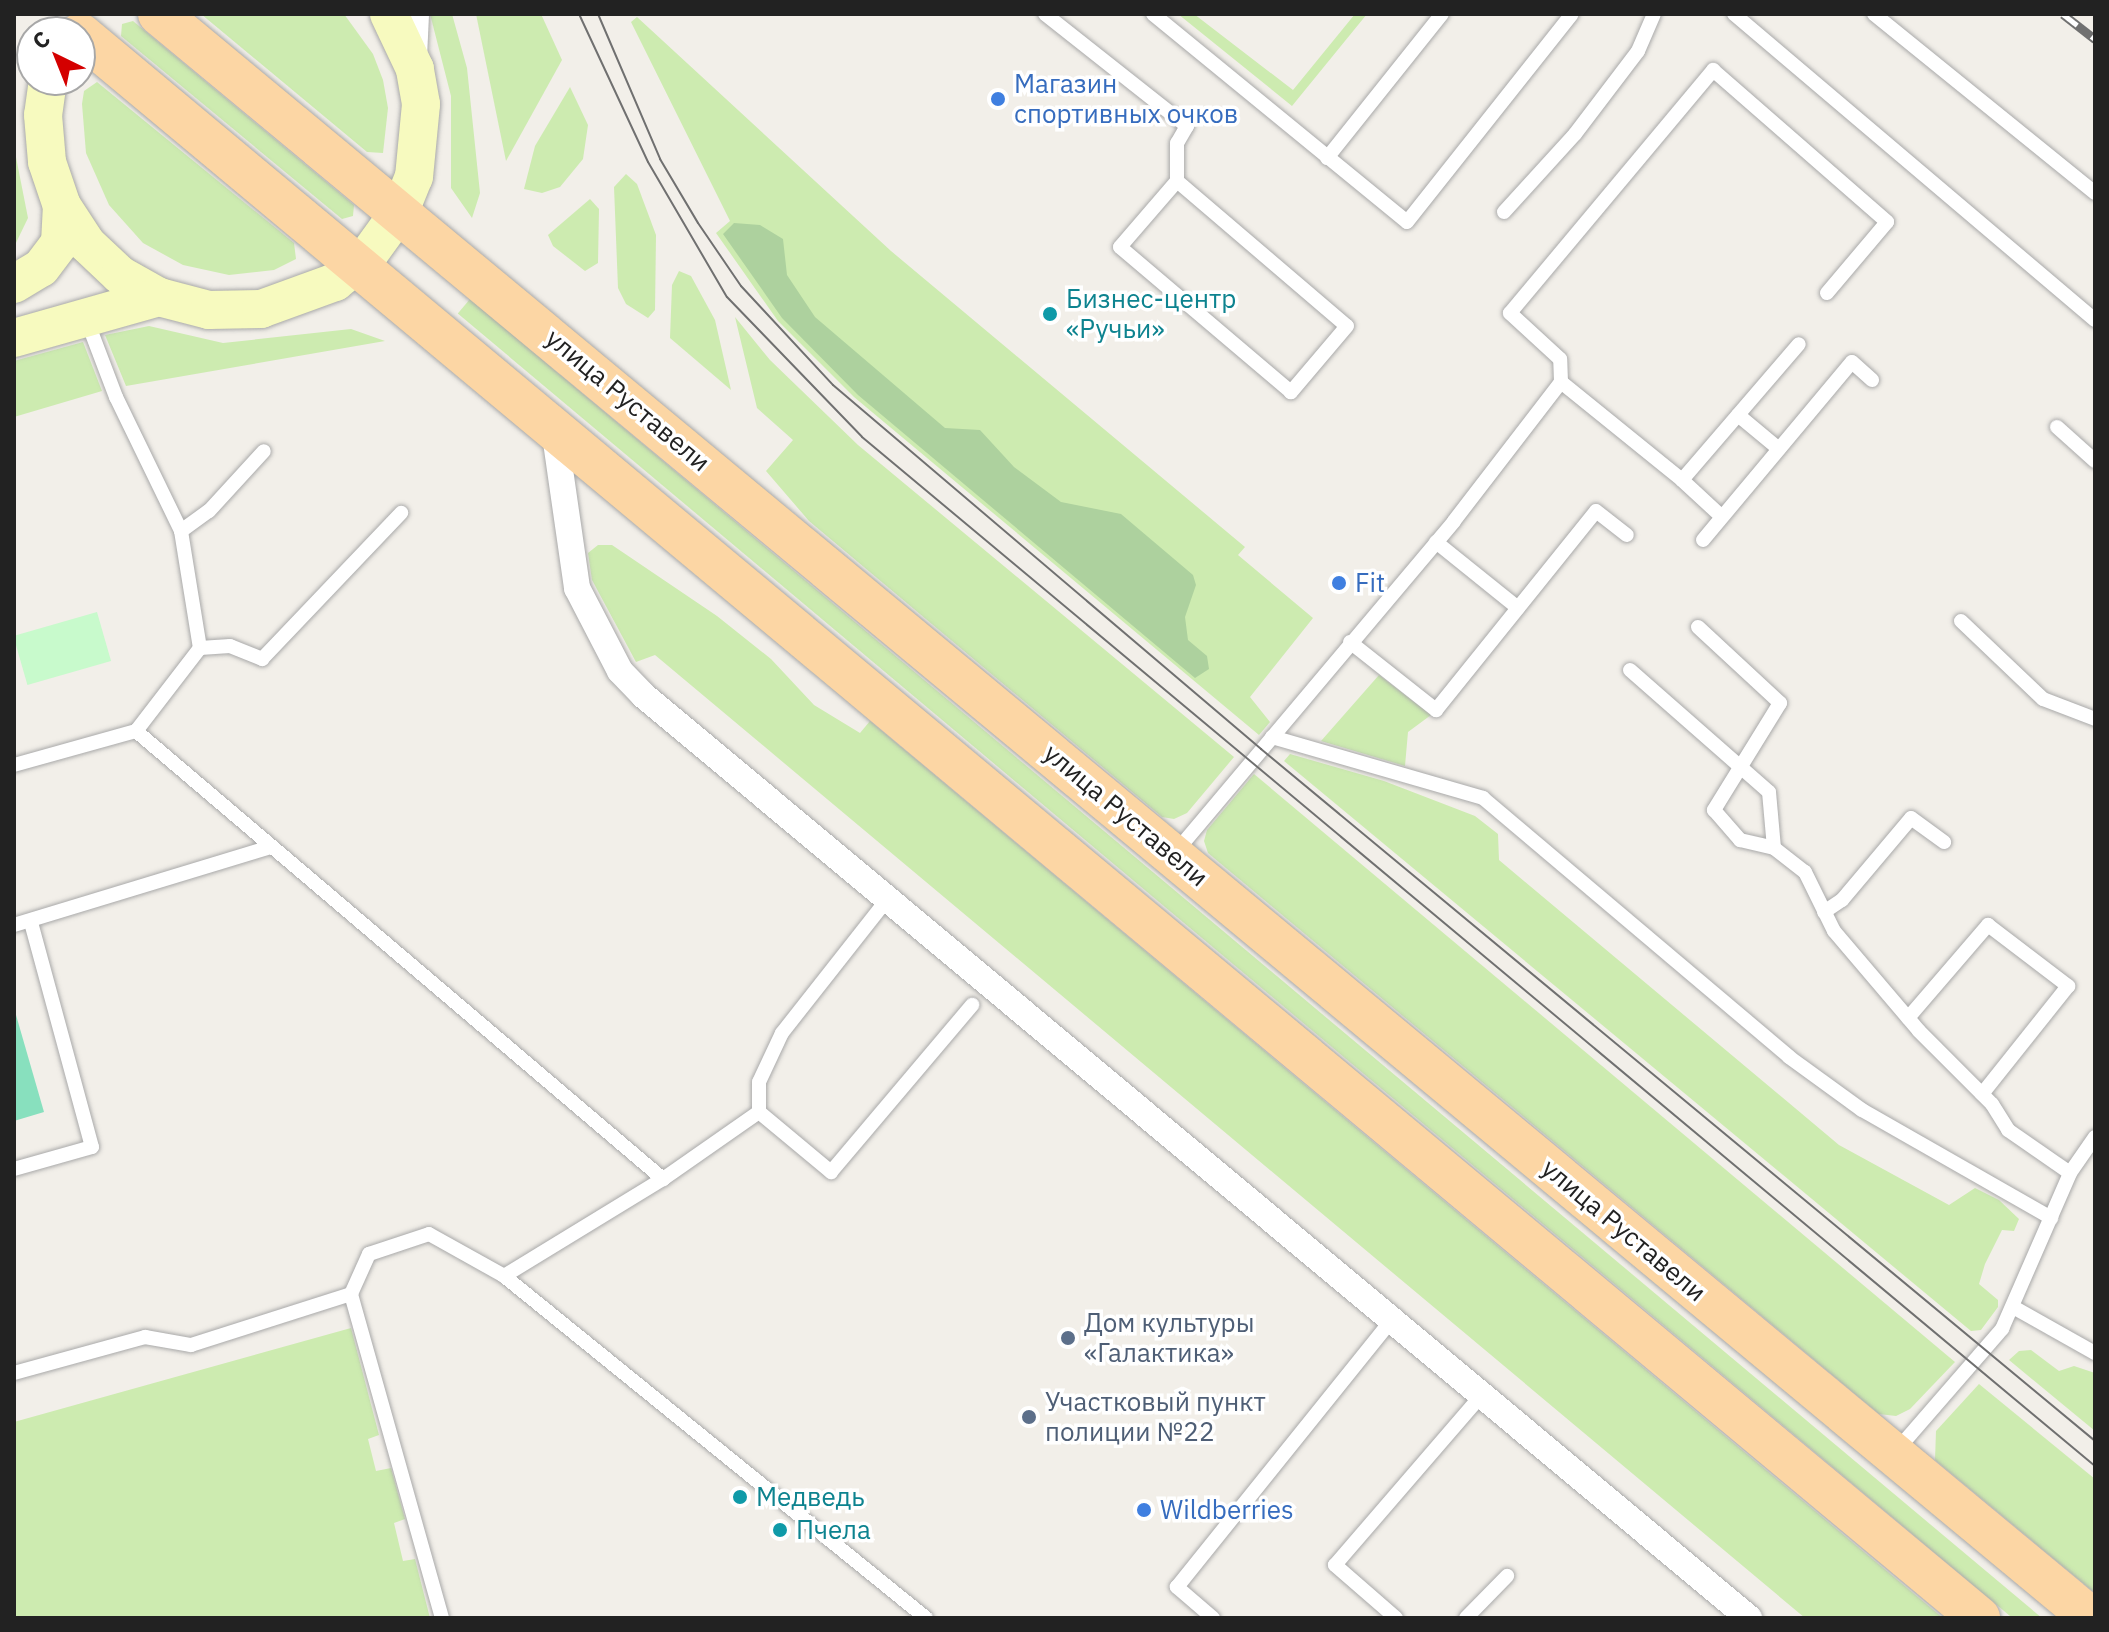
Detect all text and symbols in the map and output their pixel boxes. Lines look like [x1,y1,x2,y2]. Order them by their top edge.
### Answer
north arrow [16,16,96,96]
text: С [26,24,56,55]
place label: Магазин спортивных очков [1014,68,1238,130]
marker: Магазин спортивных очков [989,90,1007,108]
place label: Бизнес-центр «Ручьи» [1066,283,1236,344]
marker: Бизнес-центр «Ручьи» [1041,305,1059,323]
street label: улица Руставели [540,322,716,478]
place label: Fit [1355,567,1385,599]
marker: Fit [1330,574,1348,592]
street label: улица Руставели [1038,737,1214,893]
street label: улица Руставели [1536,1152,1712,1308]
place label: Дом культуры «Галактика» [1084,1307,1255,1368]
marker: Дом культуры «Галактика» [1059,1329,1077,1347]
place label: Участковый пункт полиции №22 [1045,1386,1266,1448]
marker: Участковый пункт полиции №22 [1020,1408,1038,1426]
place label: Медведь [756,1481,865,1513]
marker: Медведь [731,1488,749,1506]
place label: Wildberries [1160,1494,1294,1526]
marker: Wildberries [1135,1501,1153,1519]
place label: Пчела [796,1514,871,1546]
marker: Пчела [771,1521,789,1539]

